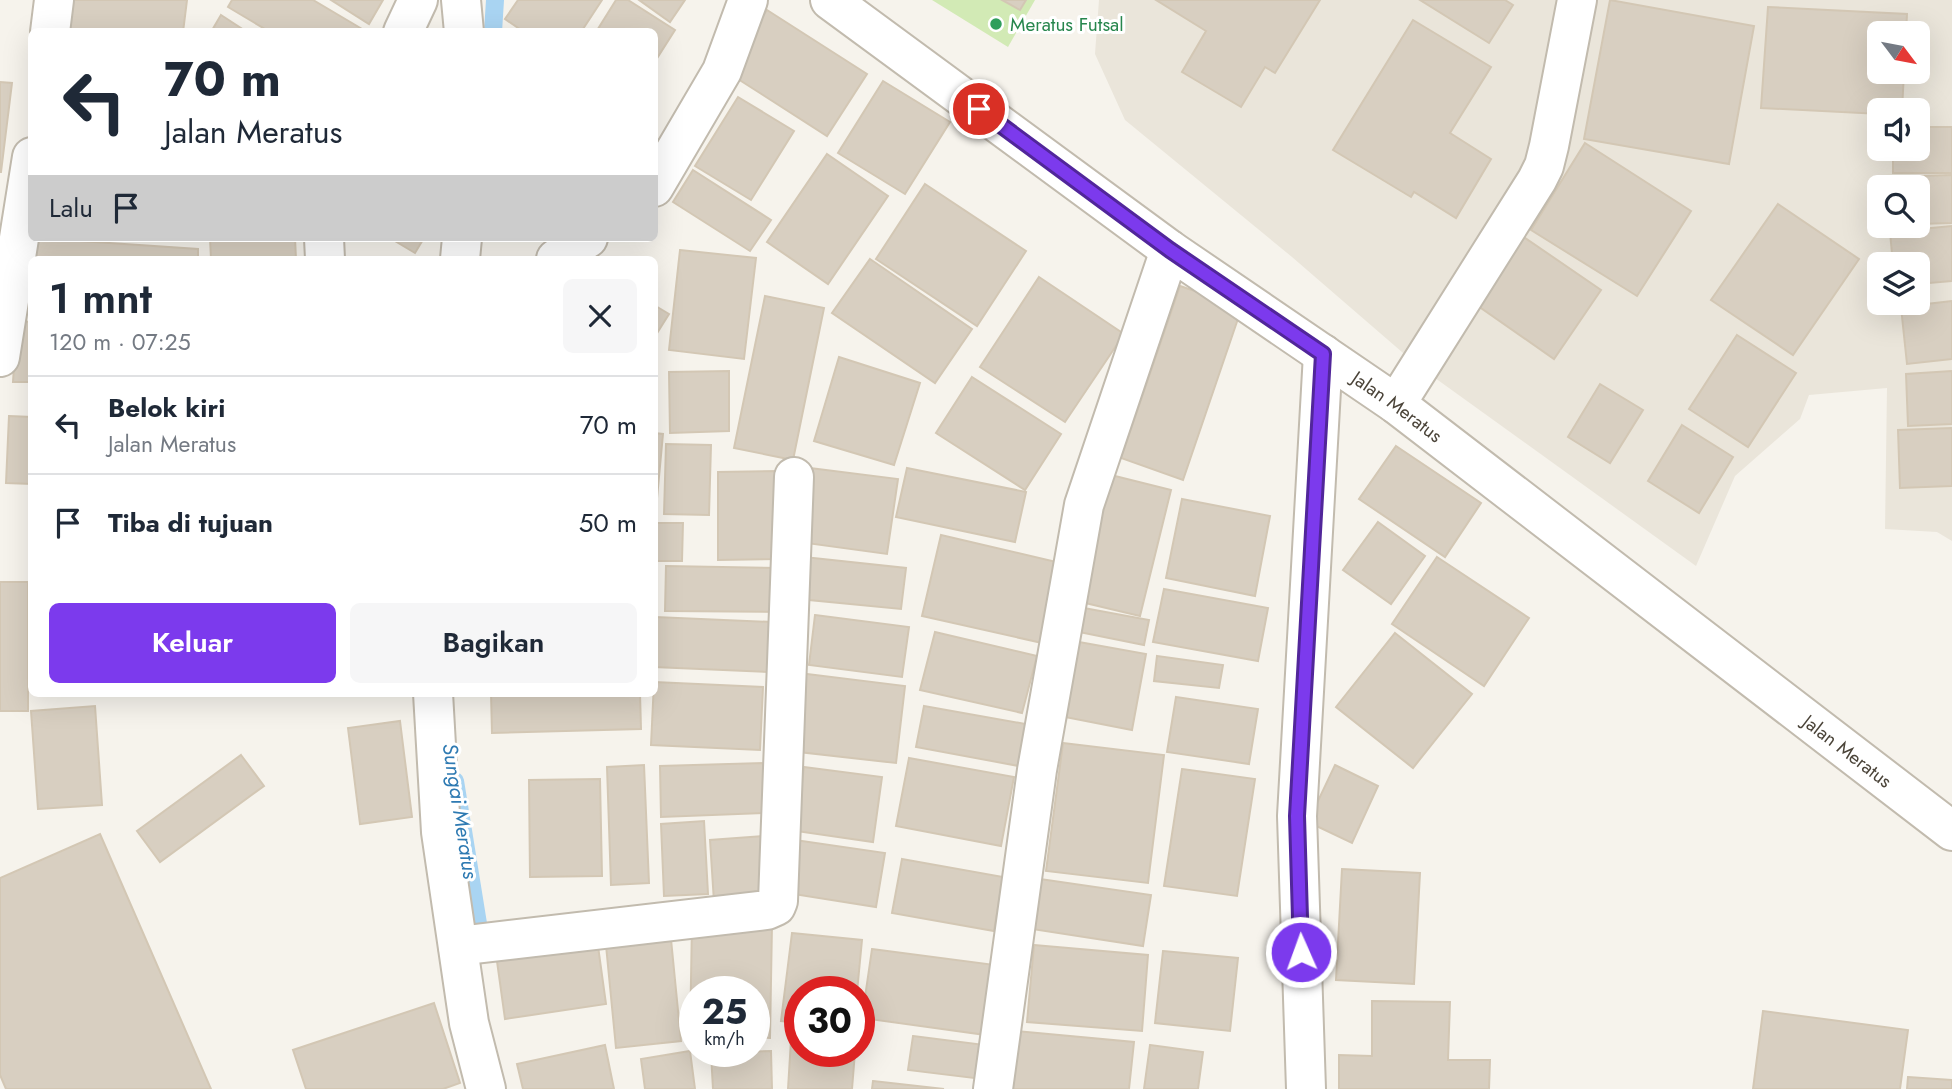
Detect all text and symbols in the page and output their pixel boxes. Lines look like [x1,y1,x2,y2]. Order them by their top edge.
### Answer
place label: Meratus Futsal [1010,11,1124,38]
marker: Meratus Futsal [988,16,1004,32]
north arrow [1867,21,1930,84]
map controls [1867,21,1930,315]
text: 70 m [164,44,281,114]
icon: left [49,56,140,147]
pin [949,79,1009,139]
icon: arrive [960,90,998,128]
button: sound [1867,98,1930,161]
text: Jalan Meratus [164,109,342,155]
button: search [1867,175,1930,238]
text: Lalu [49,189,93,227]
icon: arrive [107,189,145,227]
button: layers [1867,252,1930,315]
text: 1 mnt [49,268,152,329]
button: close [563,279,637,353]
text: 120 m · 07:25 [49,325,191,359]
street label: Jalan Meratus [1344,363,1448,449]
text: Belok kiri [108,389,225,427]
icon: left [49,406,87,444]
text: 70 m [580,406,637,444]
text: Jalan Meratus [108,427,236,461]
icon: arrive [49,504,87,542]
text: Tiba di tujuan [108,504,273,542]
text: 50 m [579,504,637,542]
button: Keluar [49,603,336,683]
button: Bagikan [350,603,637,683]
street label: Jalan Meratus [1795,706,1898,794]
water label: Sungai Meratus [434,741,486,882]
position arrow [1264,915,1338,989]
speed limit sign: 30 [784,976,875,1067]
text: 25 [702,987,747,1037]
text: km/h [704,1026,745,1052]

